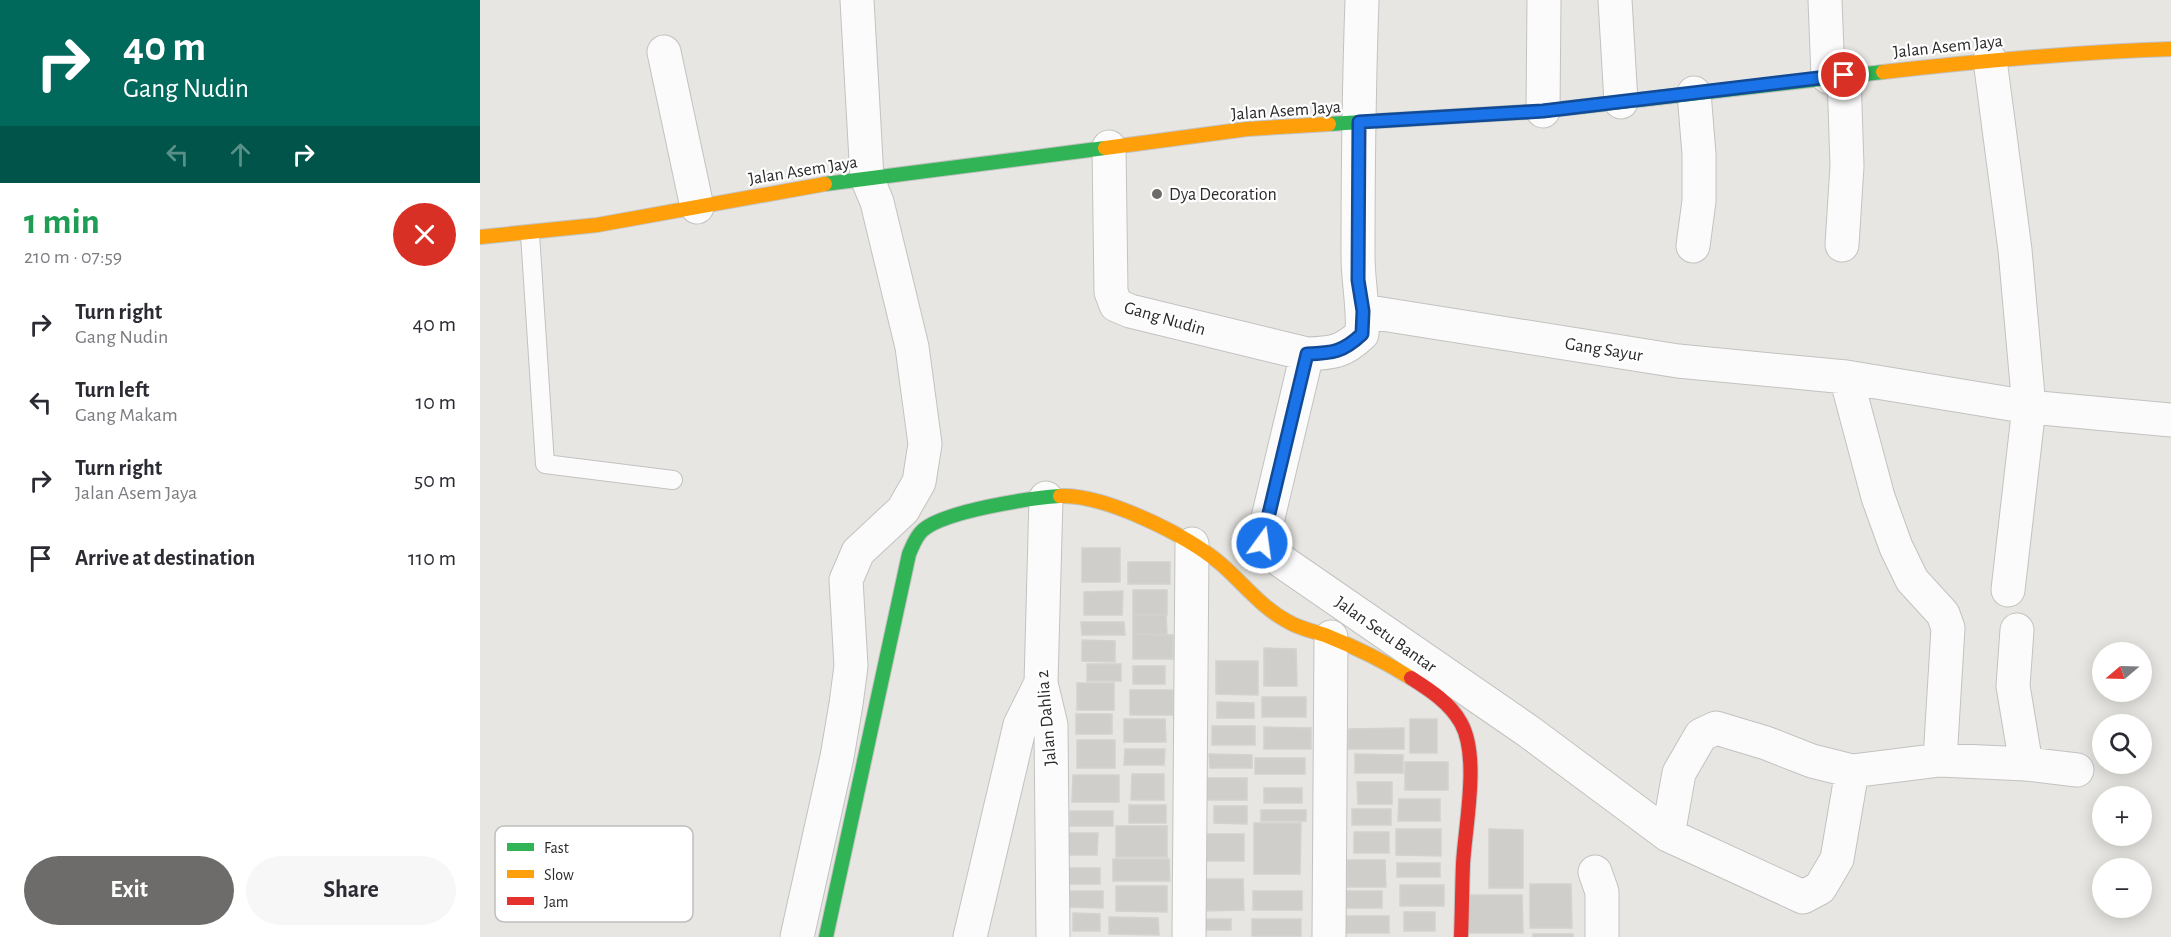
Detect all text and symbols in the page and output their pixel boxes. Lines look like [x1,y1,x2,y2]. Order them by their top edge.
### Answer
icon: right [24,24,102,102]
text: 40 m [123,26,206,68]
street label: Jalan Asem Jaya [1892,32,2004,62]
pin [1818,49,1869,100]
icon: arrive [1827,58,1860,91]
text: Gang Nudin [123,75,249,102]
street label: Jalan Asem Jaya [1231,98,1342,124]
icon: left [161,138,194,171]
icon: ahead [224,138,257,171]
icon: right [287,138,320,171]
street label: Jalan Asem Jaya [747,153,859,188]
place label: Dya Decoration [1169,186,1277,204]
marker: Dya Decoration [1150,187,1164,201]
button: close [393,203,456,266]
text: 1 min [24,204,100,240]
text: 210 m · 07:59 [24,247,122,267]
street label: Gang Nudin [1122,299,1208,339]
text: Turn right [75,301,162,323]
icon: right [24,308,57,341]
text: 40 m [413,313,456,335]
text: Gang Nudin [75,327,168,347]
street label: Gang Sayur [1564,335,1644,365]
text: Turn left [75,379,149,401]
icon: left [24,386,57,419]
text: 10 m [416,391,456,413]
text: Gang Makam [75,405,178,425]
text: Turn right [75,457,162,479]
icon: right [24,464,57,497]
text: 50 m [414,469,456,491]
text: Jalan Asem Jaya [75,483,197,503]
position arrow [1230,511,1294,575]
icon: arrive [24,542,57,575]
text: Arrive at destination [75,547,255,569]
text: 110 m [408,547,456,569]
street label: Jalan Setu Bantar [1331,593,1440,677]
north arrow [2092,642,2152,702]
map controls [2092,642,2152,918]
street label: Jalan Dahlia 2 [1034,669,1060,766]
button: search [2092,714,2152,774]
button: + [2092,786,2152,846]
legend [495,826,693,922]
text: Fast [544,840,569,856]
button: Exit [24,856,234,925]
button: Share [246,856,456,925]
button: − [2092,858,2152,918]
text: Slow [544,867,574,883]
text: Jam [544,894,569,910]

